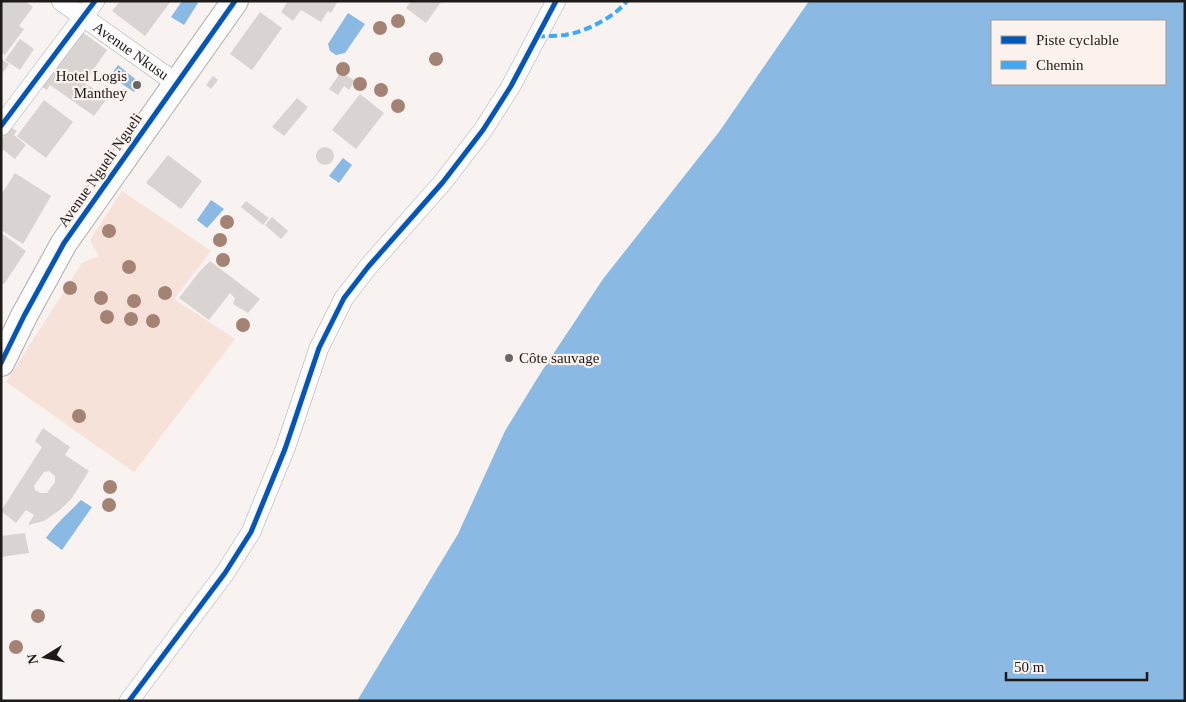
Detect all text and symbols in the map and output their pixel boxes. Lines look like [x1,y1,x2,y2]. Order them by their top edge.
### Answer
street label: Avenue Nkusu [90,19,172,83]
legend [991,20,1166,85]
text: Piste cyclable [1036,32,1119,48]
text: Chemin [1036,57,1084,73]
place label: Hotel Logis Manthey [56,68,127,101]
marker: Hotel Logis Manthey [131,79,143,91]
street label: Avenue Ngueli Ngueli [55,110,145,230]
place label: Côte sauvage [519,350,600,366]
marker: Côte sauvage [503,352,515,364]
north arrow [20,632,70,682]
scale bar [1006,650,1147,682]
text: N [24,653,41,665]
text: 50 m [1014,659,1045,675]

